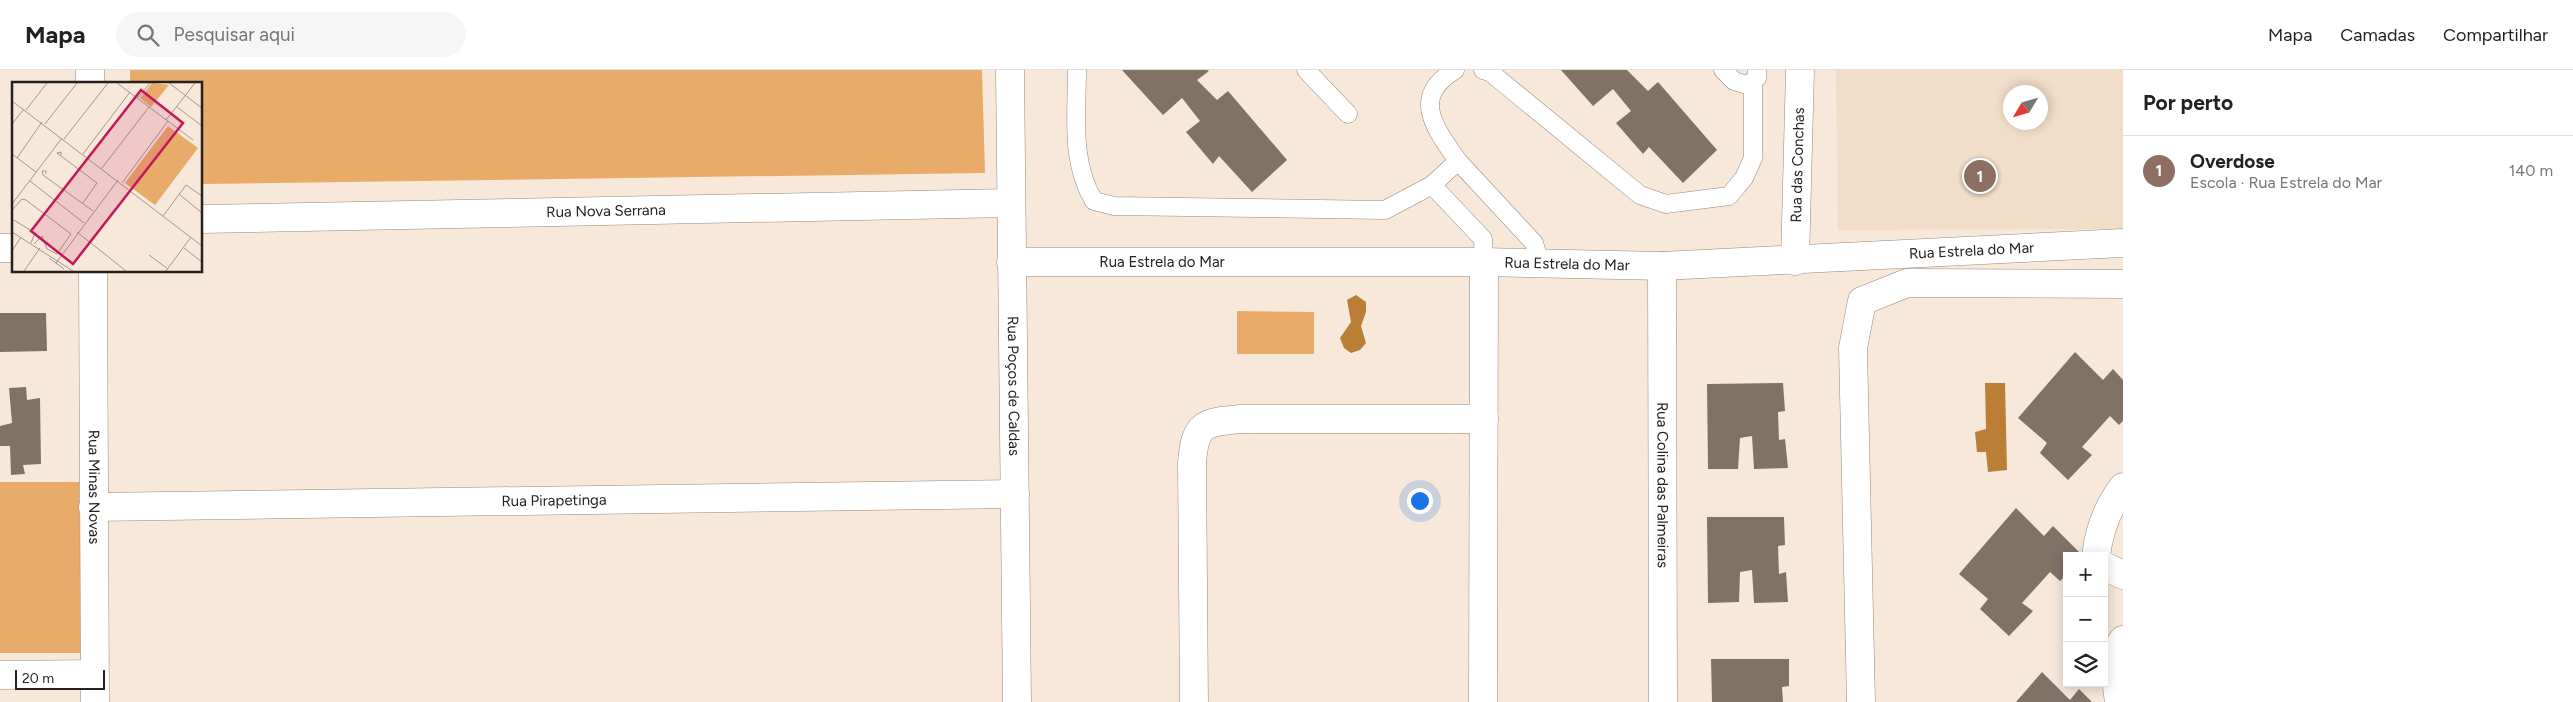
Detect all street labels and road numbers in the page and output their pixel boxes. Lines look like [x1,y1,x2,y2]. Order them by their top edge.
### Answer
street label: Rua das Conchas [1787,107,1808,223]
street label: Rua Nova Serrana [546,201,666,221]
street label: Rua Estrela do Mar [1909,238,2035,263]
street label: Rua Estrela do Mar [1099,253,1225,271]
street label: Rua Estrela do Mar [1504,253,1630,274]
street label: Rua Poços de Caldas [1004,316,1023,456]
street label: Rua Colina das Palmeiras [1653,402,1672,568]
street label: Rua Minas Novas [85,430,103,544]
street label: Rua Pirapetinga [501,491,607,510]

